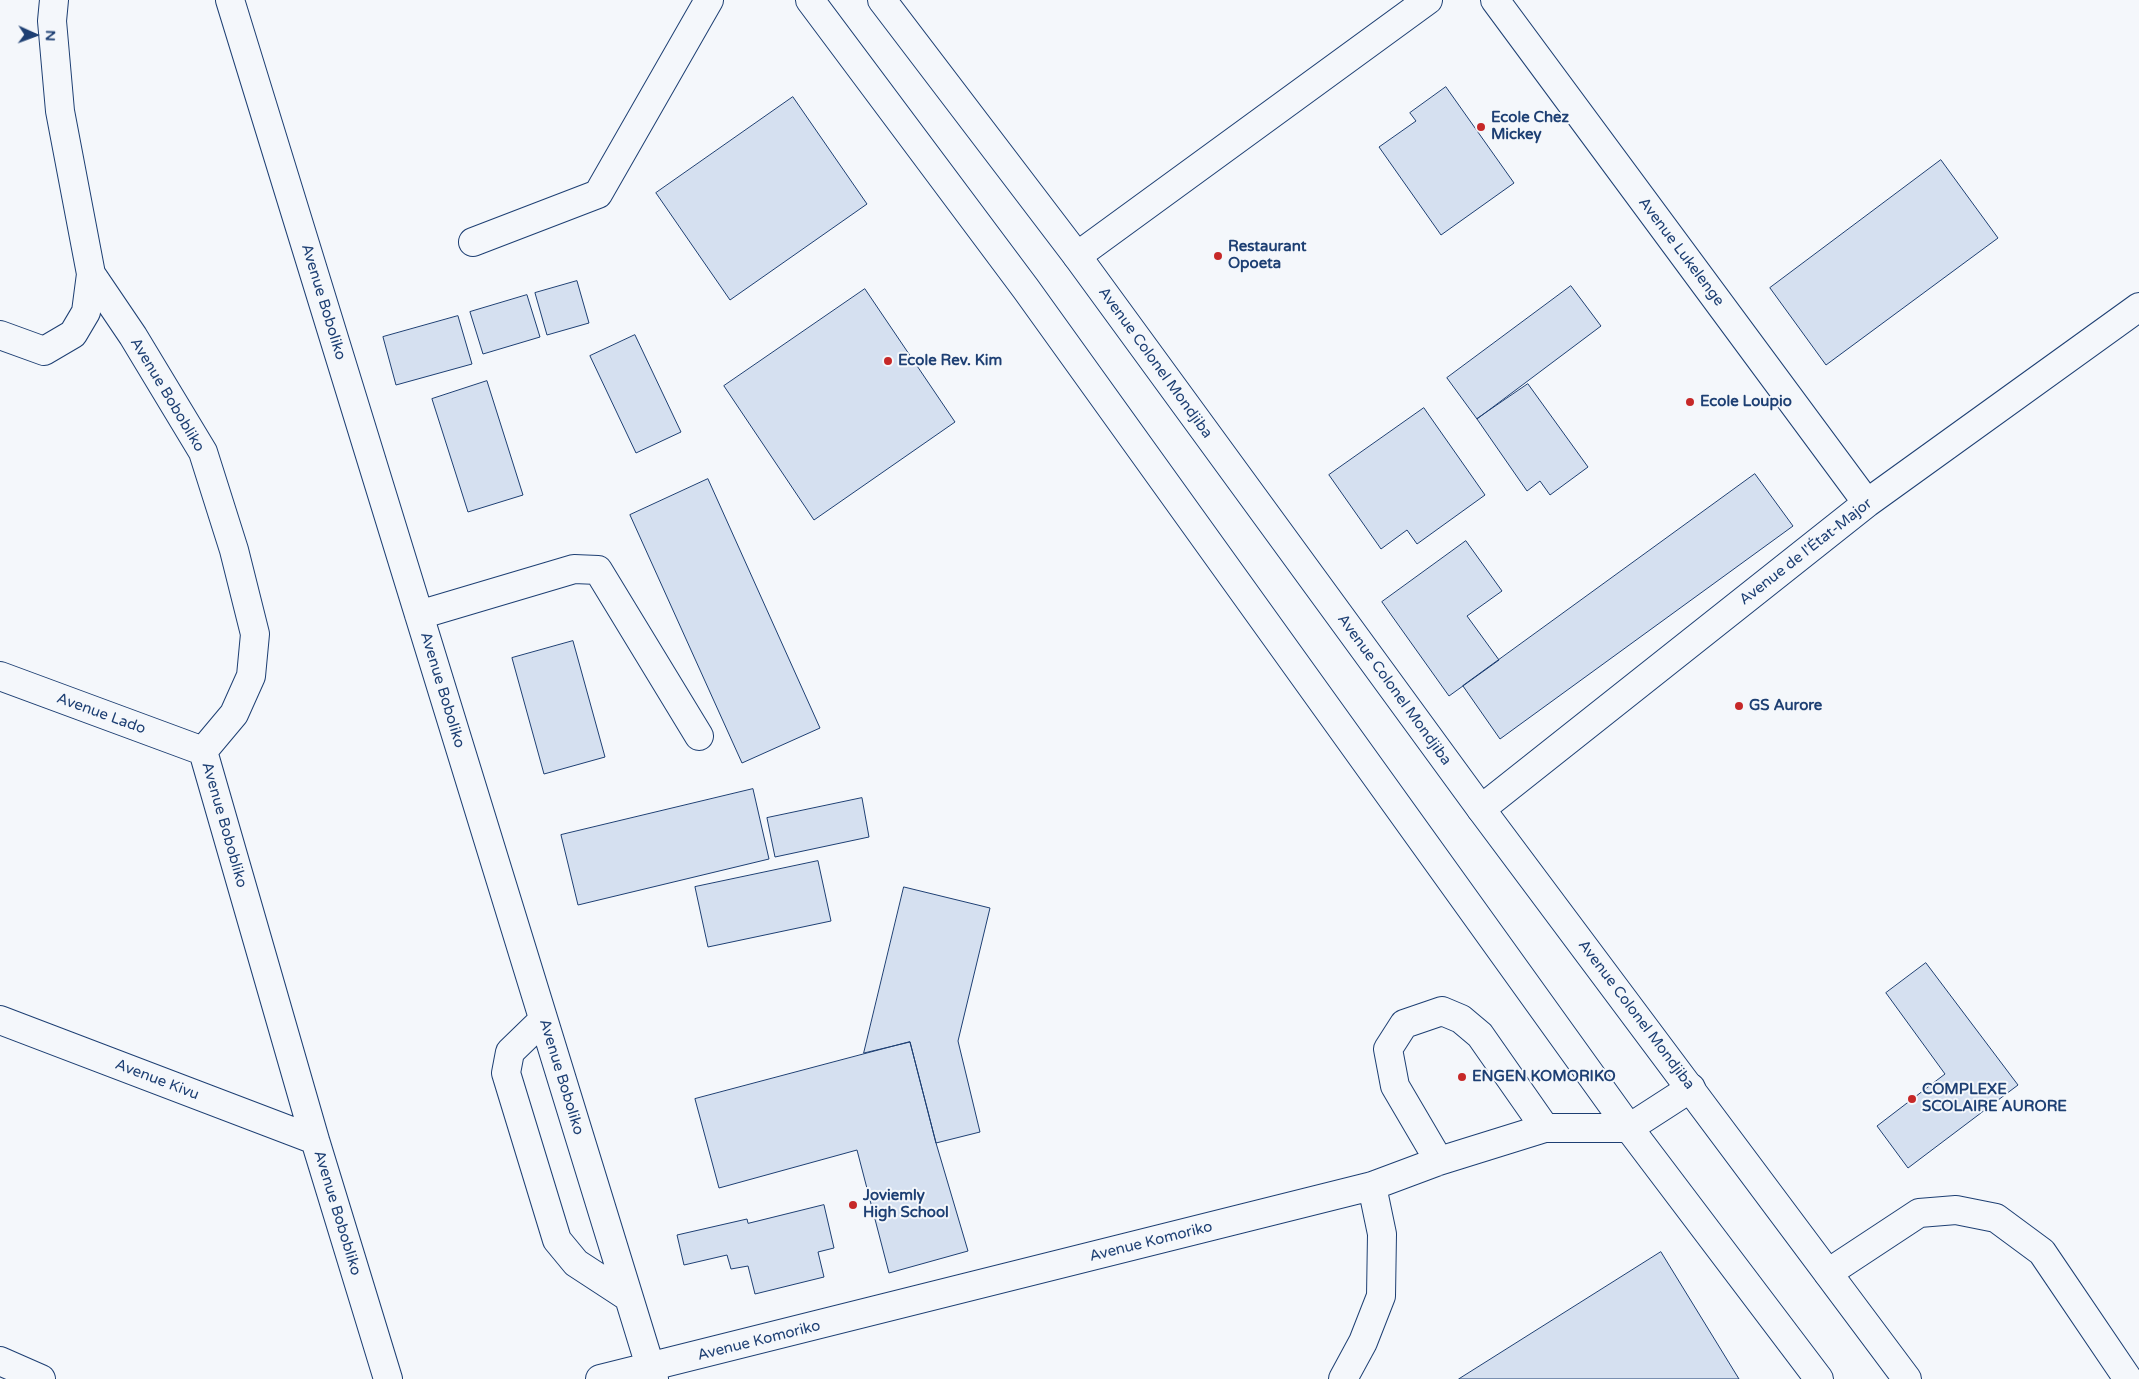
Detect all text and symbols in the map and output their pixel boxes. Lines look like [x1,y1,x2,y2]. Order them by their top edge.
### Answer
north arrow [10,10,60,60]
text: N [42,30,59,41]
place label: Ecole Chez Mickey [1491,109,1569,144]
marker: Ecole Chez Mickey [1475,121,1487,133]
street label: Avenue Lukelenge [1634,194,1728,310]
place label: Restaurant Opoeta [1228,238,1306,273]
street label: Avenue Boboliko [297,242,349,362]
marker: Restaurant Opoeta [1212,250,1224,262]
street label: Avenue Colonel Mondjiba [1094,284,1216,442]
street label: Avenue Bobobliko [126,335,208,455]
place label: Ecole Rev. Kim [898,352,1002,370]
marker: Ecole Rev. Kim [882,355,894,367]
place label: Ecole Loupio [1700,393,1792,411]
marker: Ecole Loupio [1684,396,1696,408]
street label: Avenue de l'État-Major [1736,495,1876,609]
street label: Avenue Colonel Mondjiba [1333,611,1455,769]
street label: Avenue Boboliko [416,630,468,750]
street label: Avenue Lado [54,690,148,738]
place label: GS Aurore [1749,697,1822,715]
marker: GS Aurore [1733,700,1745,712]
street label: Avenue Bobobliko [197,760,251,890]
street label: Avenue Colonel Mondjiba [1574,937,1698,1093]
street label: Avenue Boboliko [535,1017,587,1137]
street label: Avenue Kivu [112,1056,202,1104]
place label: ENGEN KOMORIKO [1472,1068,1616,1086]
marker: ENGEN KOMORIKO [1456,1071,1468,1083]
place label: COMPLEXE SCOLAIRE AURORE [1922,1081,2067,1116]
marker: COMPLEXE SCOLAIRE AURORE [1906,1093,1918,1105]
street label: Avenue Bobobliko [309,1148,365,1278]
place label: Joviemly High School [863,1187,949,1222]
marker: Joviemly High School [847,1199,859,1211]
street label: Avenue Komoriko [1088,1218,1214,1266]
street label: Avenue Komoriko [696,1317,822,1365]

